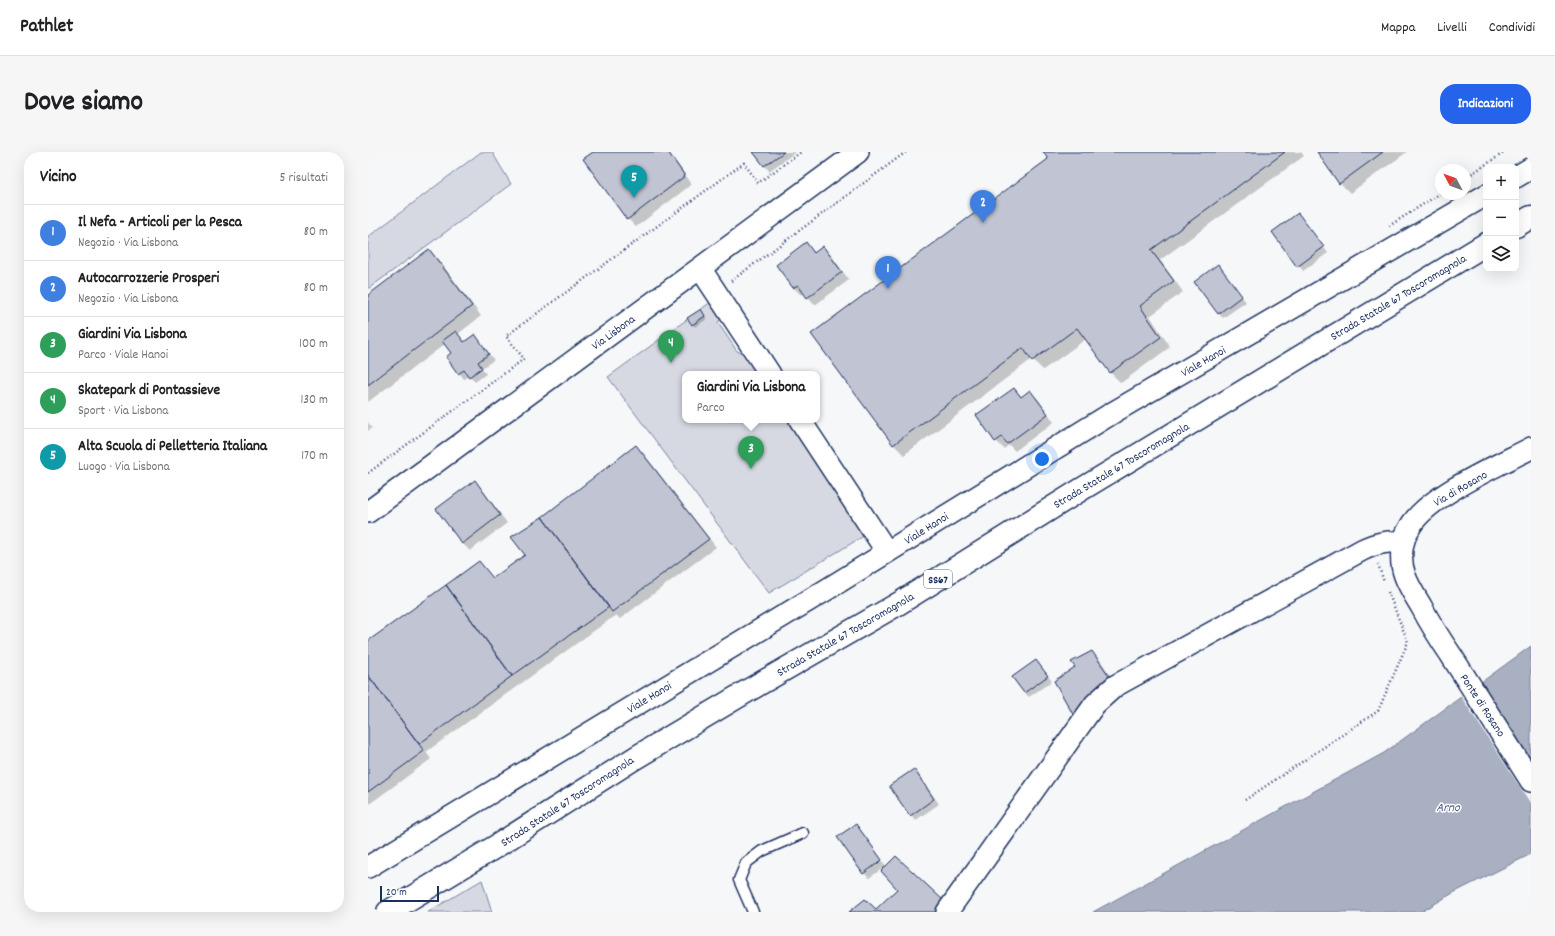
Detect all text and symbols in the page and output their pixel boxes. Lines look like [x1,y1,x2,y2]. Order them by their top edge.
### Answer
text: Pathlet [20,14,73,41]
text: Mappa [1381,18,1415,38]
text: Livelli [1437,18,1467,38]
text: Condividi [1489,18,1535,38]
text: Dove siamo [24,84,143,124]
button: Indicazioni [1440,84,1531,124]
north arrow [1435,164,1471,200]
map controls [1483,164,1519,272]
button: + [1483,164,1519,200]
pin: 5 [621,165,647,198]
text: Vicino [40,166,77,190]
text: 5 risultati [280,169,328,188]
pin: 2 [970,190,996,223]
button: − [1483,200,1519,236]
text: Il Nefa - Articoli per la Pesca [78,212,242,234]
text: 1 [52,223,54,242]
text: 80 m [304,223,328,242]
text: Negozio · Via Lisbona [78,234,178,253]
button: layers [1483,236,1519,272]
street label: Strada Statale 67 Toscoromagnola [1328,251,1470,346]
pin: 1 [875,256,901,289]
text: Autocarrozzerie Prosperi [78,268,219,290]
text: 2 [50,279,56,298]
text: 80 m [304,279,328,298]
text: Negozio · Via Lisbona [78,290,178,309]
street label: Via Lisbona [589,311,639,355]
text: Giardini Via Lisbona [78,324,187,346]
pin: 4 [658,330,684,363]
text: 3 [50,335,56,354]
text: 100 m [299,335,328,354]
street label: Viale Hanoi [1178,343,1229,382]
text: Parco · Viale Hanoi [78,346,168,365]
popup [682,371,820,423]
text: Giardini Via Lisbona [697,377,805,399]
text: Skatepark di Pontassieve [78,380,220,402]
text: 4 [50,391,56,410]
text: 130 m [300,391,328,410]
text: Parco [697,399,725,418]
text: Sport · Via Lisbona [78,402,168,421]
street label: Strada Statale 67 Toscoromagnola [1051,419,1193,514]
text: Alta Scuola di Pelletteria Italiana [78,436,267,458]
pin: 3 [738,436,764,469]
text: 5 [50,447,56,466]
text: 170 m [301,447,328,466]
your location [1032,449,1052,469]
text: Luogo · Via Lisbona [78,458,170,477]
street label: Via di Rosano [1431,467,1491,512]
street label: Viale Hanoi [901,509,952,550]
road number: SS67 [924,570,952,588]
street label: Strada Statale 67 Toscoromagnola [774,589,918,682]
street label: Ponte di Rosano [1455,671,1509,741]
street label: Viale Hanoi [624,678,675,718]
street label: Strada Statale 67 Toscoromagnola [498,752,638,852]
water label: Arno [1436,799,1461,818]
scale bar [380,884,439,903]
text: 20 m [386,885,407,901]

